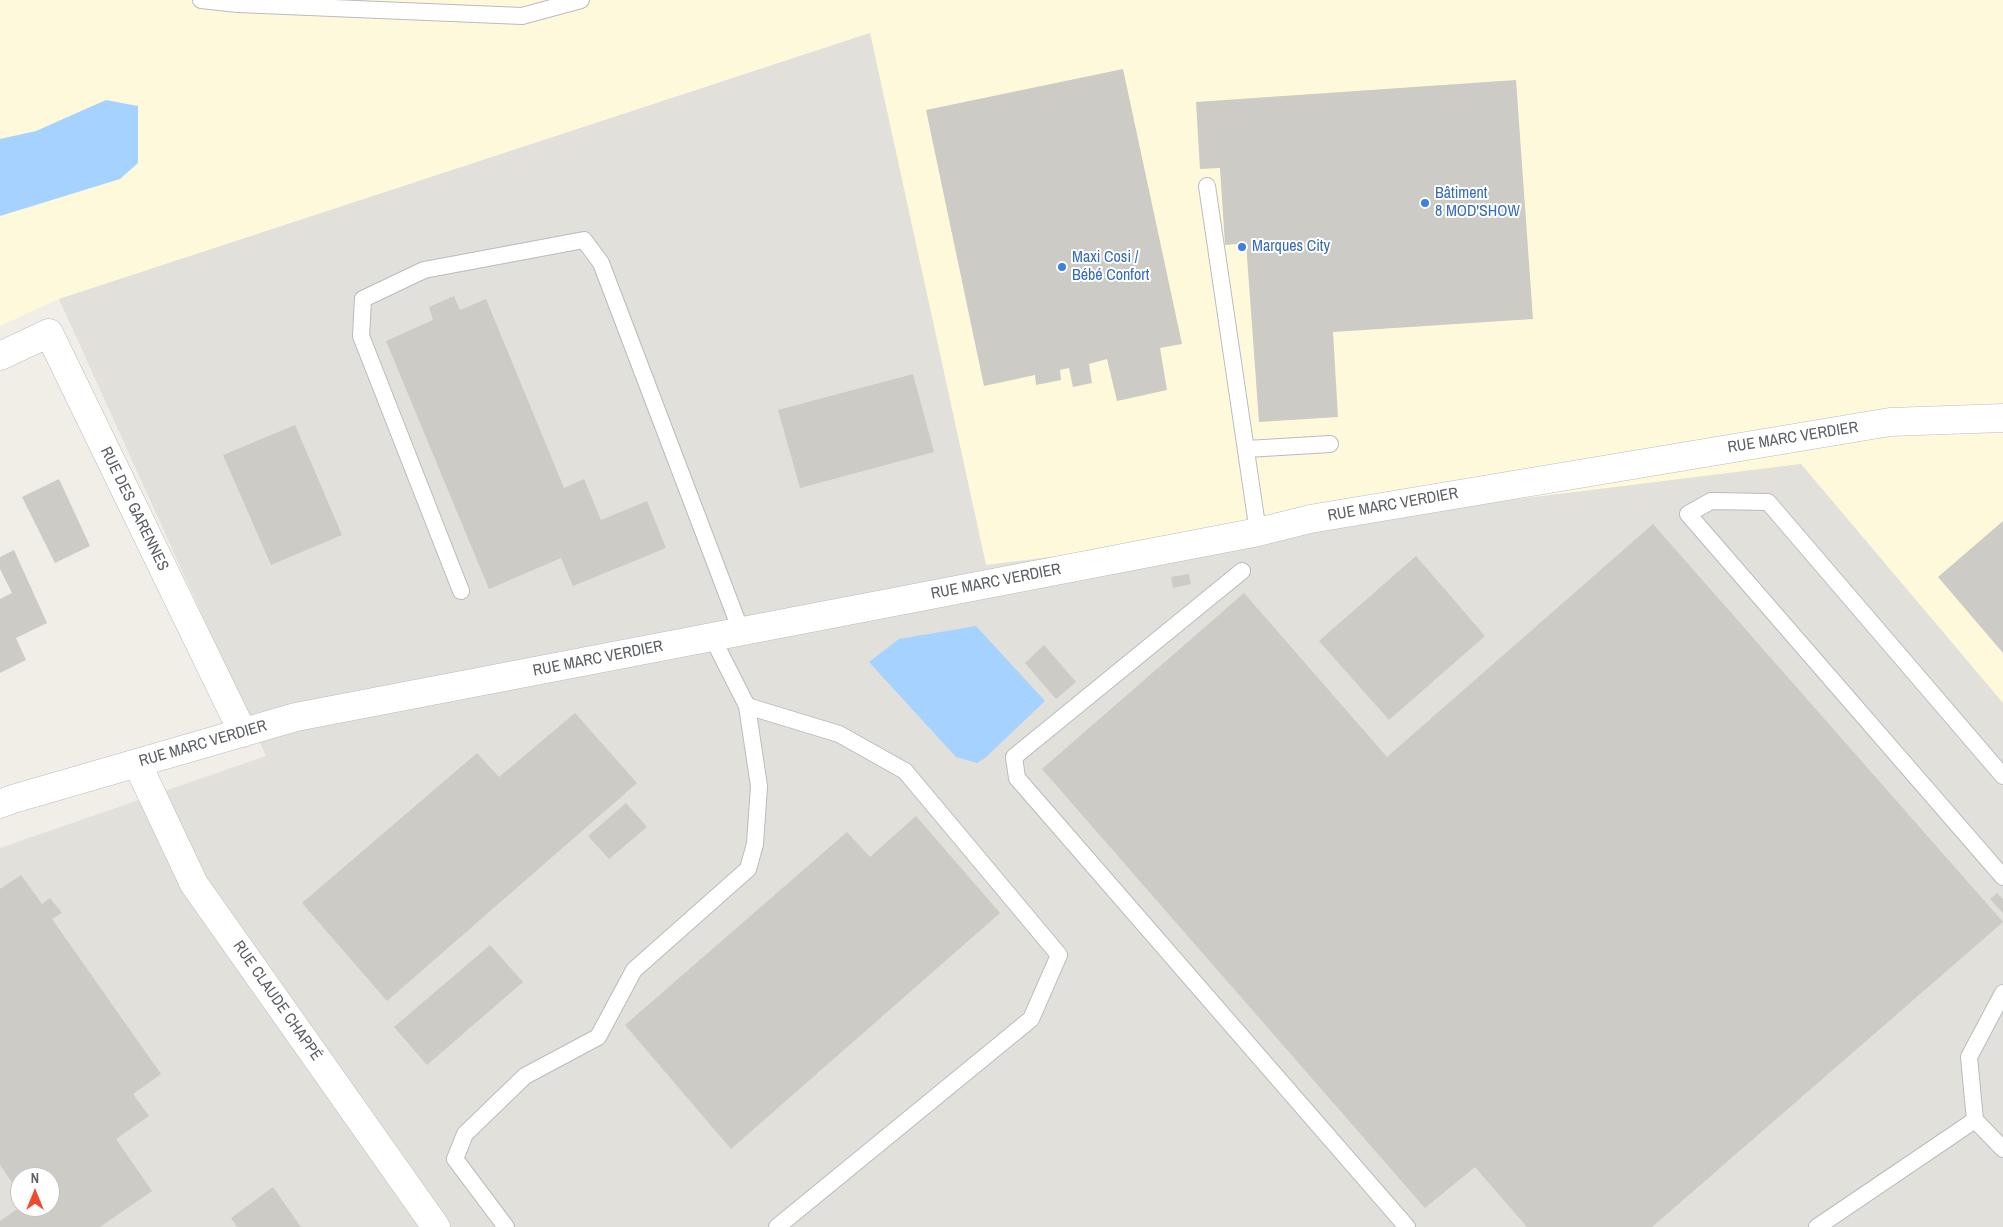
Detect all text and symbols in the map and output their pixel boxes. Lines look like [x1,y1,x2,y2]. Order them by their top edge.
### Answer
place label: Bâtiment 8 MOD'SHOW [1435,184,1520,222]
marker: Bâtiment 8 MOD'SHOW [1419,197,1431,209]
place label: Marques City [1252,237,1330,257]
marker: Marques City [1236,241,1248,253]
place label: Maxi Cosi / Bébé Confort [1072,248,1149,286]
marker: Maxi Cosi / Bébé Confort [1056,261,1068,273]
street label: RUE MARC VERDIER [1726,418,1860,458]
street label: RUE DES GARENNES [96,444,172,574]
street label: RUE MARC VERDIER [1326,484,1460,526]
street label: RUE MARC VERDIER [929,560,1063,604]
street label: RUE MARC VERDIER [531,637,665,681]
street label: RUE MARC VERDIER [137,717,269,771]
street label: RUE CLAUDE CHAPPÉ [228,937,326,1065]
north arrow [10,1167,60,1217]
text: N [31,1169,39,1187]

